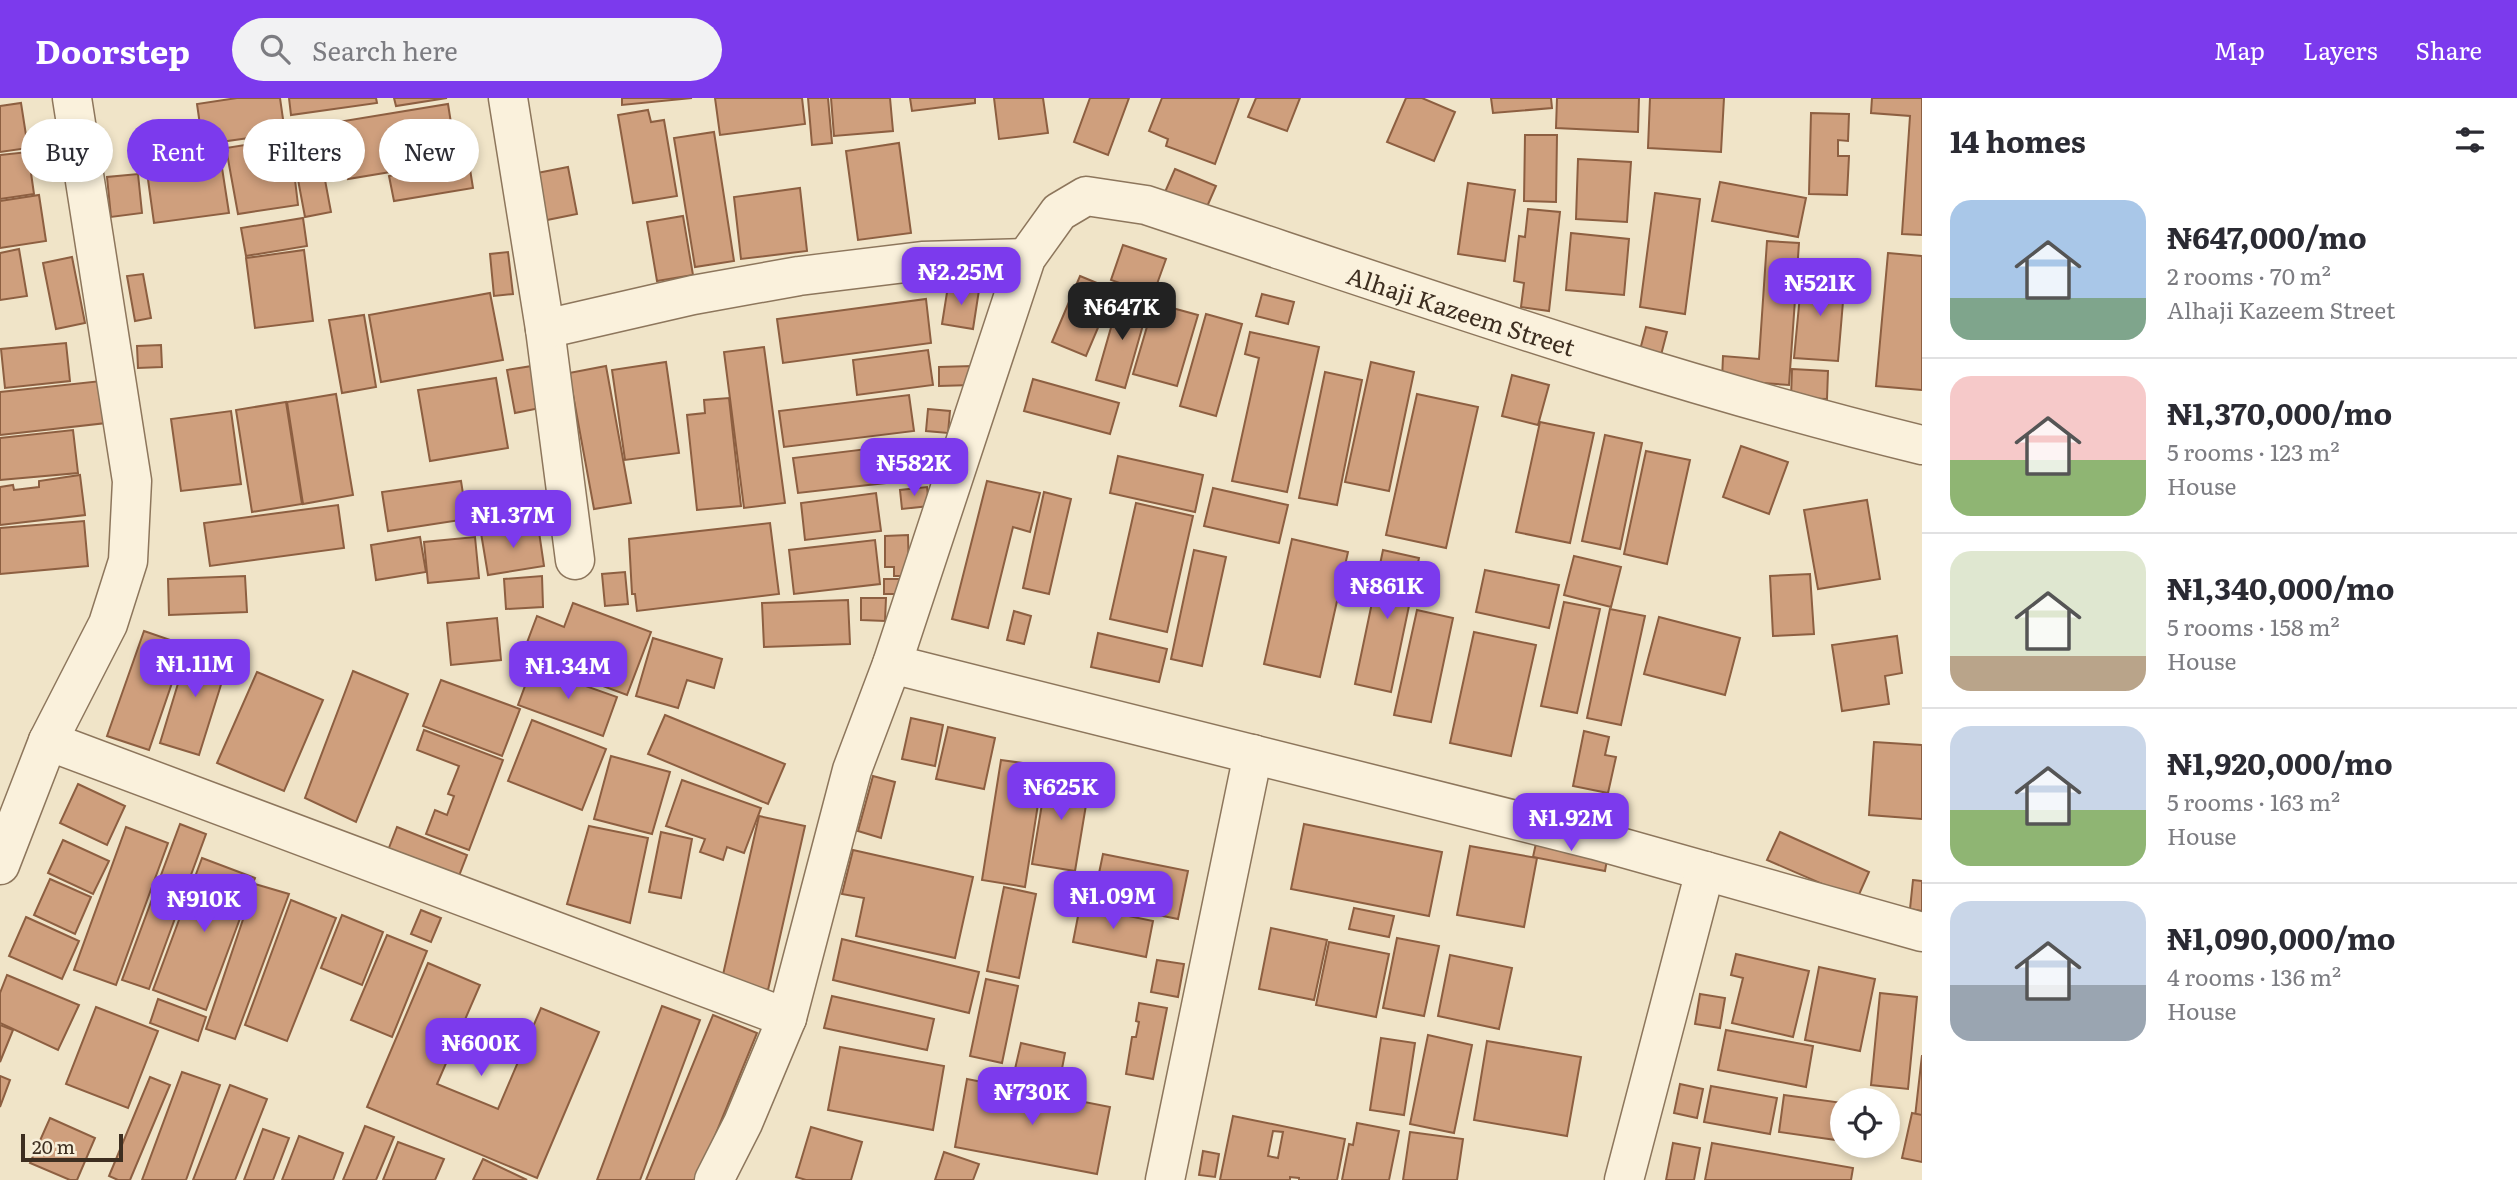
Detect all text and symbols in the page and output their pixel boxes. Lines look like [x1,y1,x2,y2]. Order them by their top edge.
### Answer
search box [232,18,722,81]
text: Doorstep [35,25,190,74]
icon: search [256,30,294,68]
text: Search here [312,30,458,69]
text: Map [2214,32,2265,67]
text: Layers [2303,32,2377,67]
text: Share [2415,32,2482,67]
text: 14 homes [1950,118,2086,162]
chip: Buy [21,119,113,182]
chip: Rent [127,119,229,182]
chip: Filters [243,119,365,182]
chip: New [379,119,479,182]
icon: filters [2451,121,2489,159]
text: ₦647,000/mo [2167,214,2367,258]
icon: home [2006,228,2090,312]
pin: ₦2.25M [904,248,1018,307]
text: ₦2.25M [918,253,1004,287]
street label: Alhaji Kazeem Street [1343,256,1580,363]
pin: ₦521K [1771,258,1869,318]
text: 2 rooms · 70 m² [2167,258,2331,292]
text: ₦521K [1784,264,1856,298]
pin: ₦647K [1073,282,1171,342]
text: ₦647K [1084,288,1160,322]
text: Alhaji Kazeem Street [2167,292,2395,326]
text: ₦1,370,000/mo [2167,390,2392,434]
icon: home [2006,404,2090,488]
text: 5 rooms · 123 m² [2167,434,2340,468]
pin: ₦582K [865,438,963,498]
text: ₦582K [876,444,952,478]
text: House [2167,468,2236,502]
pin: ₦1.37M [456,490,570,550]
text: ₦1.37M [471,496,555,530]
pin: ₦861K [1338,561,1436,621]
text: ₦1,340,000/mo [2167,565,2395,609]
text: ₦861K [1350,567,1424,601]
icon: home [2006,579,2090,663]
text: 5 rooms · 158 m² [2167,609,2340,643]
pin: ₦1.11M [138,640,252,699]
pin: ₦1.34M [511,642,625,701]
text: House [2167,643,2236,677]
text: ₦1.11M [156,645,234,679]
text: ₦1.34M [525,647,611,681]
text: ₦1,920,000/mo [2167,740,2393,784]
icon: home [2006,754,2090,838]
pin: ₦625K [1012,762,1110,822]
text: ₦625K [1023,768,1099,802]
text: 5 rooms · 163 m² [2167,784,2340,818]
pin: ₦1.92M [1514,794,1628,853]
text: ₦1.92M [1529,799,1613,833]
text: House [2167,818,2236,852]
pin: ₦1.09M [1056,872,1170,931]
pin: ₦910K [155,874,253,934]
text: ₦1.09M [1070,877,1156,911]
text: ₦910K [167,880,241,914]
text: ₦1,090,000/mo [2167,915,2396,959]
icon: home [2006,929,2090,1013]
text: 4 rooms · 136 m² [2167,959,2341,993]
text: House [2167,993,2236,1027]
pin: ₦600K [432,1018,530,1078]
text: ₦600K [441,1024,521,1058]
pin: ₦730K [983,1068,1081,1127]
text: ₦730K [994,1073,1070,1107]
map controls [1830,1088,1900,1158]
button: locate [1830,1088,1900,1158]
scale bar [21,1131,122,1163]
text: 20 m [32,1132,75,1160]

